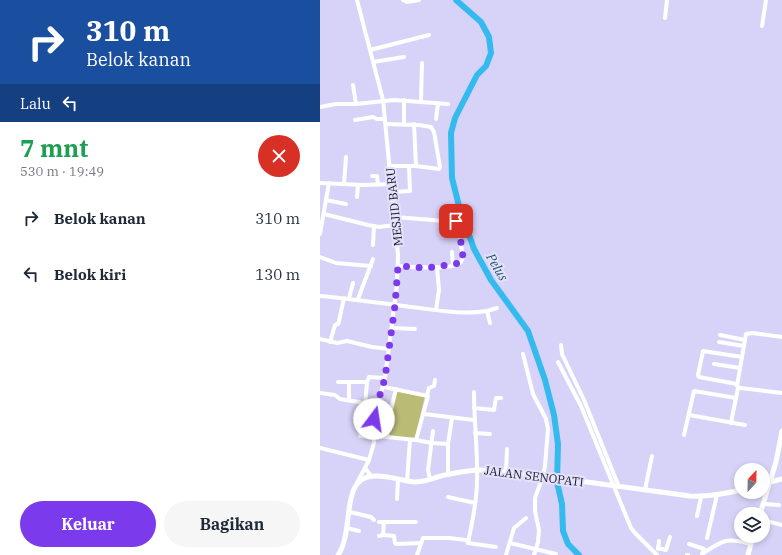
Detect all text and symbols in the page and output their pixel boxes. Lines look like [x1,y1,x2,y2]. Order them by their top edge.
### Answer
text: 310 m [86,12,170,49]
icon: right [20,16,72,68]
text: Belok kanan [86,48,191,71]
icon: left [59,92,81,114]
text: Lalu [20,94,51,113]
text: 7 mnt [20,132,88,164]
button: close [258,135,300,177]
text: 530 m · 19:49 [20,163,104,180]
street label: MESJID BARU [382,167,406,247]
pin [439,204,473,238]
icon: right [20,207,42,229]
text: Belok kanan [54,209,146,228]
text: 310 m [255,209,300,228]
icon: arrive [445,210,467,232]
water label: Pelus [482,249,512,284]
icon: left [20,263,42,285]
text: Belok kiri [54,265,126,284]
text: 130 m [255,265,300,284]
position arrow [353,398,395,440]
street label: JALAN SENOPATI [483,462,585,490]
north arrow [734,463,770,499]
map controls [734,463,770,543]
button: Keluar [20,501,156,547]
button: Bagikan [164,501,300,547]
button: layers [734,507,770,543]

